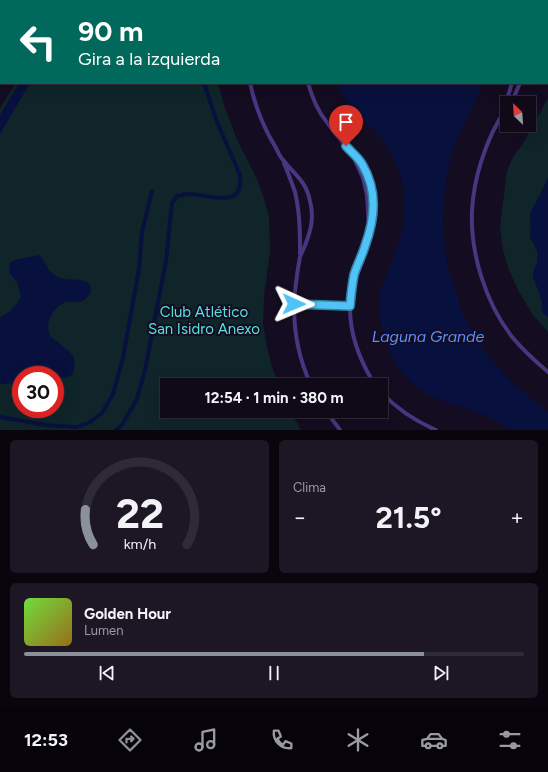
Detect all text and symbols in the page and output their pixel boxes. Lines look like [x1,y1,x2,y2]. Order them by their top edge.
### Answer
text: 90 m [78,14,143,48]
icon: left [12,16,64,68]
text: Gira a la izquierda [78,48,220,70]
north arrow [500,96,536,132]
map controls [500,96,536,132]
pin [329,105,363,146]
icon: arrive [335,111,357,133]
position arrow [273,283,315,325]
park label: Club Atlético San Isidro Anexo [148,303,260,338]
water label: Laguna Grande [372,327,484,346]
speed limit sign: 30 [12,366,64,418]
text: 12:54 · 1 min · 380 m [204,389,344,407]
text: Clima [293,480,326,495]
text: 22 [115,487,164,537]
text: 21.5° [375,499,442,536]
text: − [293,504,307,531]
text: + [510,504,524,531]
text: km/h [123,534,156,552]
text: Golden Hour [84,605,171,623]
text: Lumen [84,623,123,638]
icon: previous [96,662,118,684]
icon: pause [263,662,285,684]
icon: next [430,662,452,684]
icon: directions [116,726,144,754]
icon: music [192,726,220,754]
icon: phone [268,726,296,754]
icon: climate [344,726,372,754]
icon: car [420,726,448,754]
icon: filters [496,726,524,754]
text: 12:53 [24,729,68,751]

